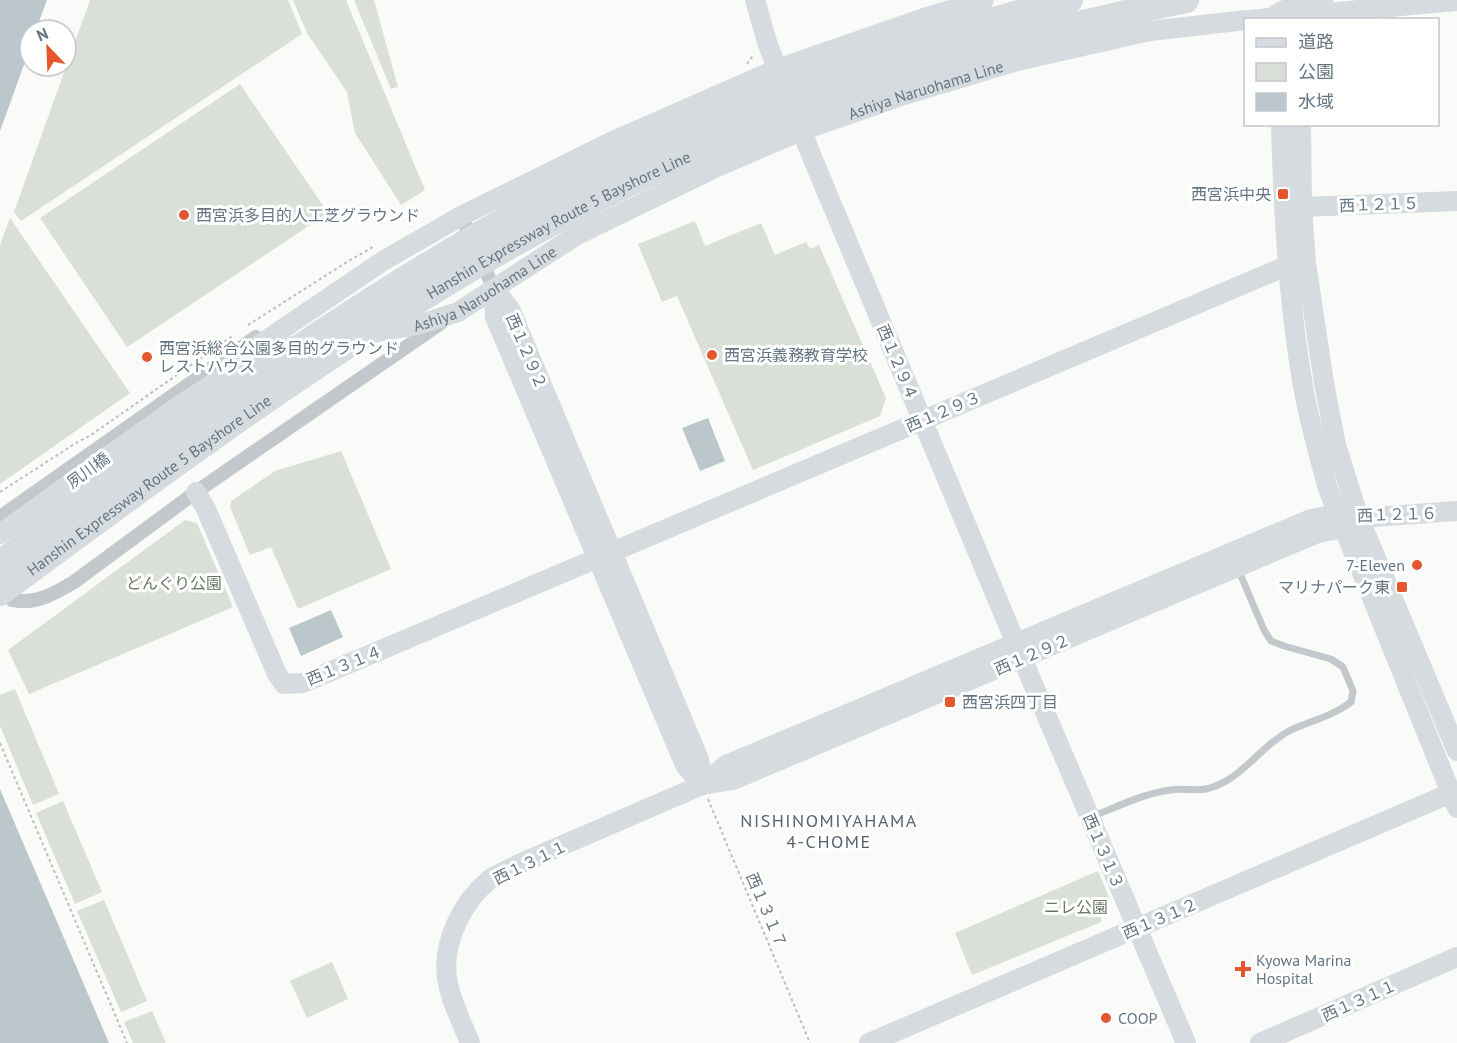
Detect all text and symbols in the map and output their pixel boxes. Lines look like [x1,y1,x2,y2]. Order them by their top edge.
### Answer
north arrow [18,18,78,78]
legend [1244,18,1439,126]
text: N [33,23,51,45]
text: 道路 [1298,30,1334,53]
street label: Ashiya Naruohama Line [845,56,1006,124]
text: 公園 [1298,60,1334,83]
text: 水域 [1298,90,1334,113]
street label: Hanshin Expressway Route 5 Bayshore Line [423,146,694,303]
place label: 西宮浜中央 [1191,184,1271,204]
marker: 西宮浜中央 [1276,187,1290,201]
street label: 西１２１５ [1339,193,1419,215]
place label: 西宮浜多目的人工芝グラウンド [196,205,420,225]
marker: 西宮浜多目的人工芝グラウンド [177,208,191,222]
street label: Ashiya Naruohama Line [411,241,560,336]
street label: 西１２９２ [502,310,552,392]
street label: 西１２９４ [873,321,923,403]
place label: 西宮浜総合公園多目的グラウンド レストハウス [159,338,399,376]
place label: 西宮浜義務教育学校 [724,345,868,365]
marker: 西宮浜義務教育学校 [705,348,719,362]
marker: 西宮浜総合公園多目的グラウンド レストハウス [140,350,154,364]
street label: 西１２９３ [902,386,984,436]
street label: Hanshin Expressway Route 5 Bayshore Line [23,390,275,580]
street label: 夙川橋 [63,448,113,492]
street label: 西１２１６ [1357,503,1437,525]
place label: 7-Eleven [1346,555,1405,575]
marker: 7-Eleven [1410,558,1424,572]
park label: どんぐり公園 [126,573,222,593]
place label: マリナパーク東 [1278,577,1390,597]
marker: マリナパーク東 [1395,580,1409,594]
street label: 西１２９２ [991,629,1073,679]
street label: 西１３１４ [303,641,385,689]
place label: 西宮浜四丁目 [962,692,1058,712]
marker: 西宮浜四丁目 [943,695,957,709]
district label: NISHINOMIYAHAMA 4-CHOME [740,809,918,853]
street label: 西１３１３ [1079,810,1129,892]
street label: 西１３１１ [490,835,570,889]
street label: 西１３１７ [742,869,792,951]
street label: 西１３１２ [1119,893,1201,943]
park label: ニレ公園 [1044,897,1108,917]
place label: Kyowa Marina Hospital [1256,950,1352,988]
marker: Kyowa Marina Hospital [1234,960,1252,978]
street label: 西１３１１ [1318,975,1400,1025]
place label: COOP [1118,1008,1158,1028]
marker: COOP [1099,1011,1113,1025]

